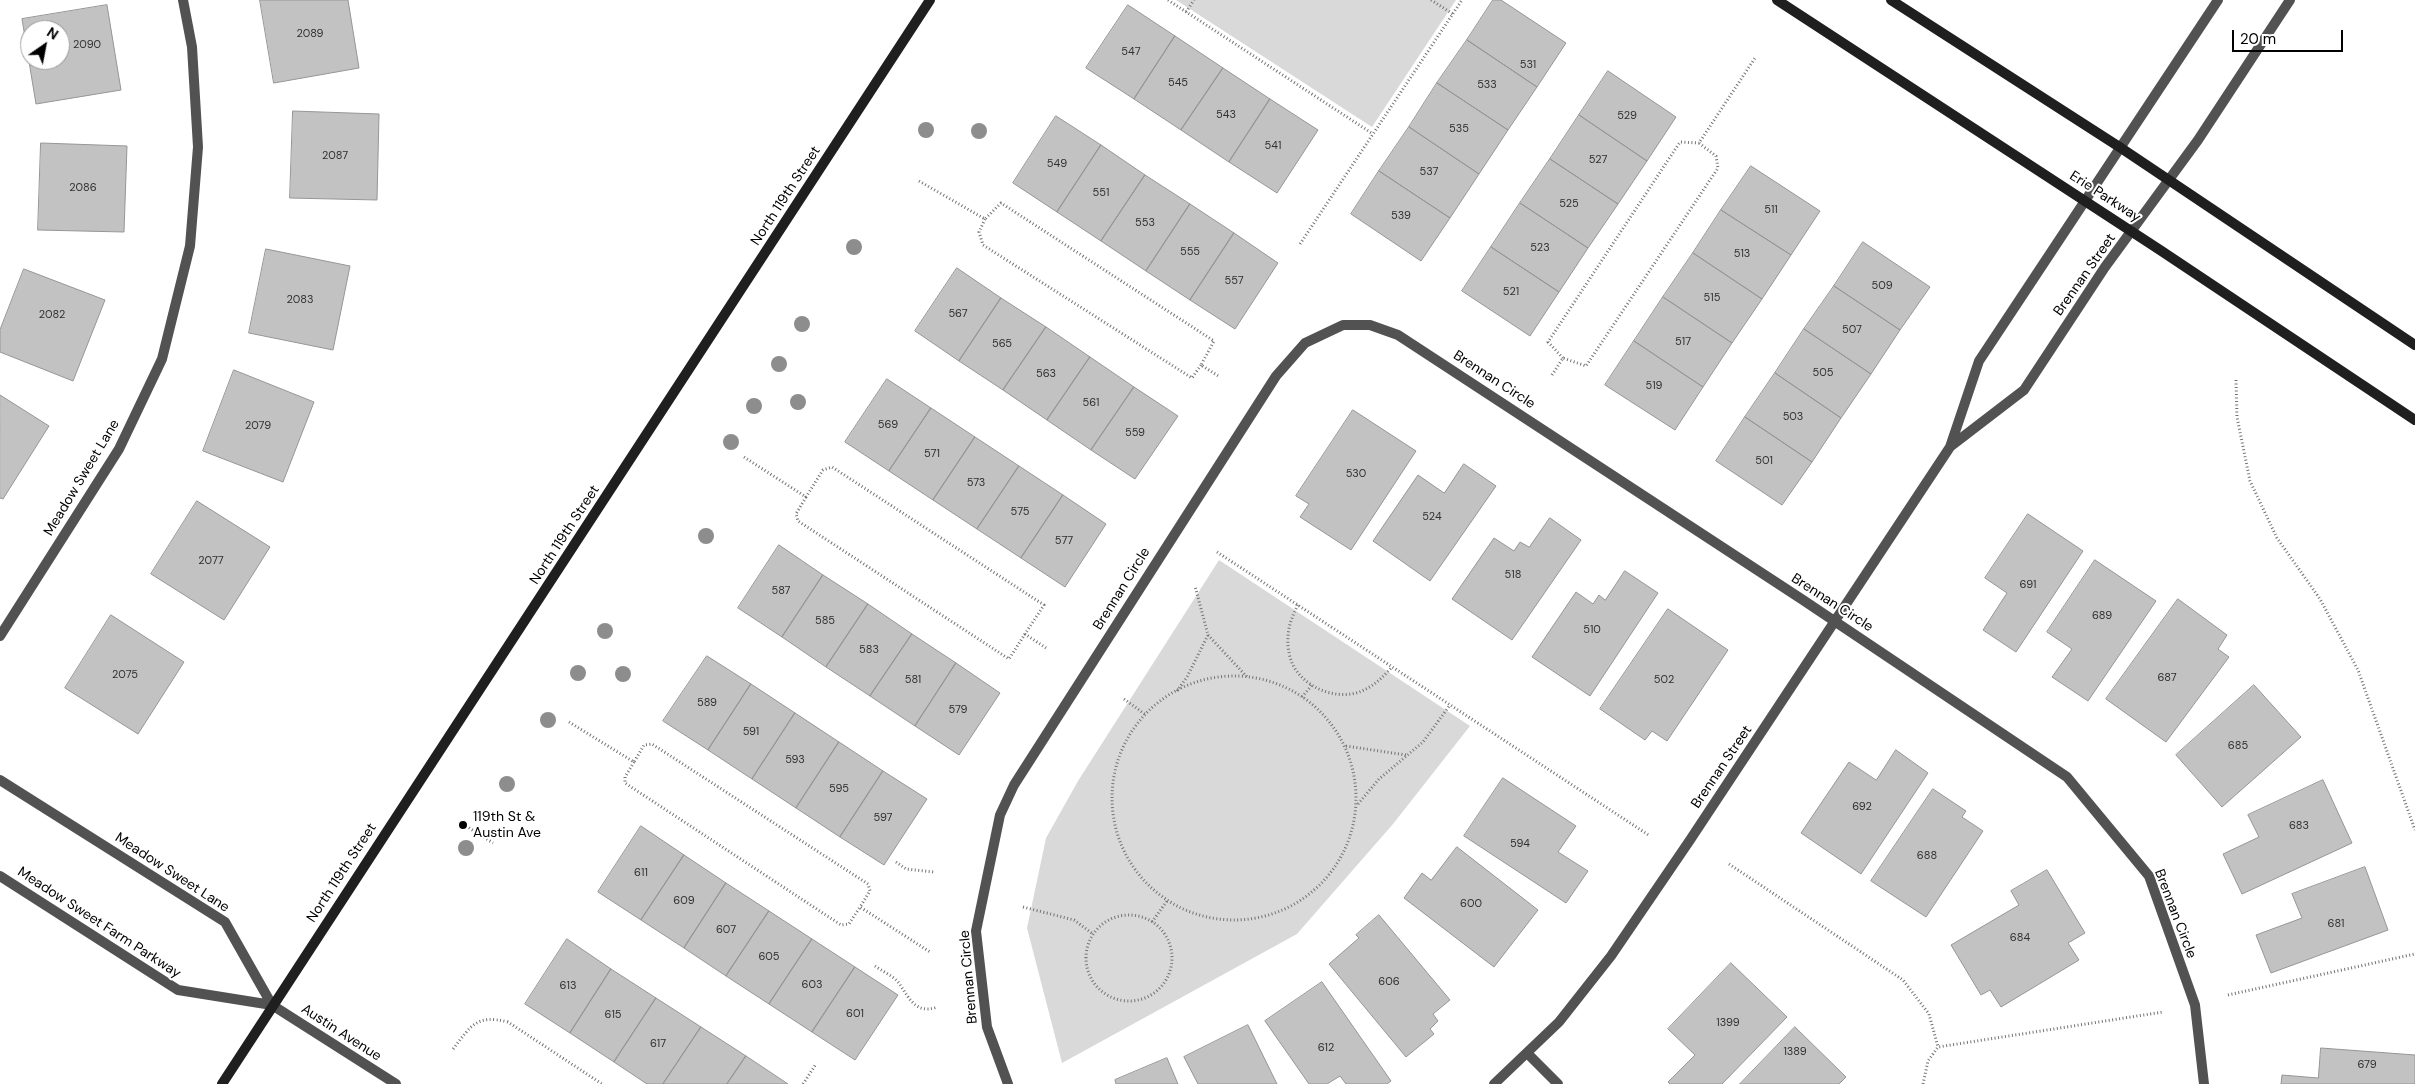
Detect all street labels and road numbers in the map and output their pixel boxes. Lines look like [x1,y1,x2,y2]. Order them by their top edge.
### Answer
street label: North 119th Street [748,143,824,249]
street label: Erie Parkway [2066,168,2144,226]
street label: Brennan Street [2050,231,2120,319]
street label: Brennan Circle [1450,347,1538,413]
street label: Meadow Sweet Lane [41,417,123,539]
street label: North 119th Street [527,482,603,588]
street label: Brennan Circle [1090,545,1154,633]
street label: Brennan Circle [1788,570,1876,636]
street label: Brennan Street [1688,722,1756,812]
street label: North 119th Street [304,820,380,926]
street label: Meadow Sweet Lane [112,830,232,916]
street label: Meadow Sweet Farm Parkway [14,864,184,982]
street label: Brennan Circle [2150,867,2200,961]
street label: Brennan Circle [957,929,981,1025]
street label: Austin Avenue [298,1001,384,1065]

